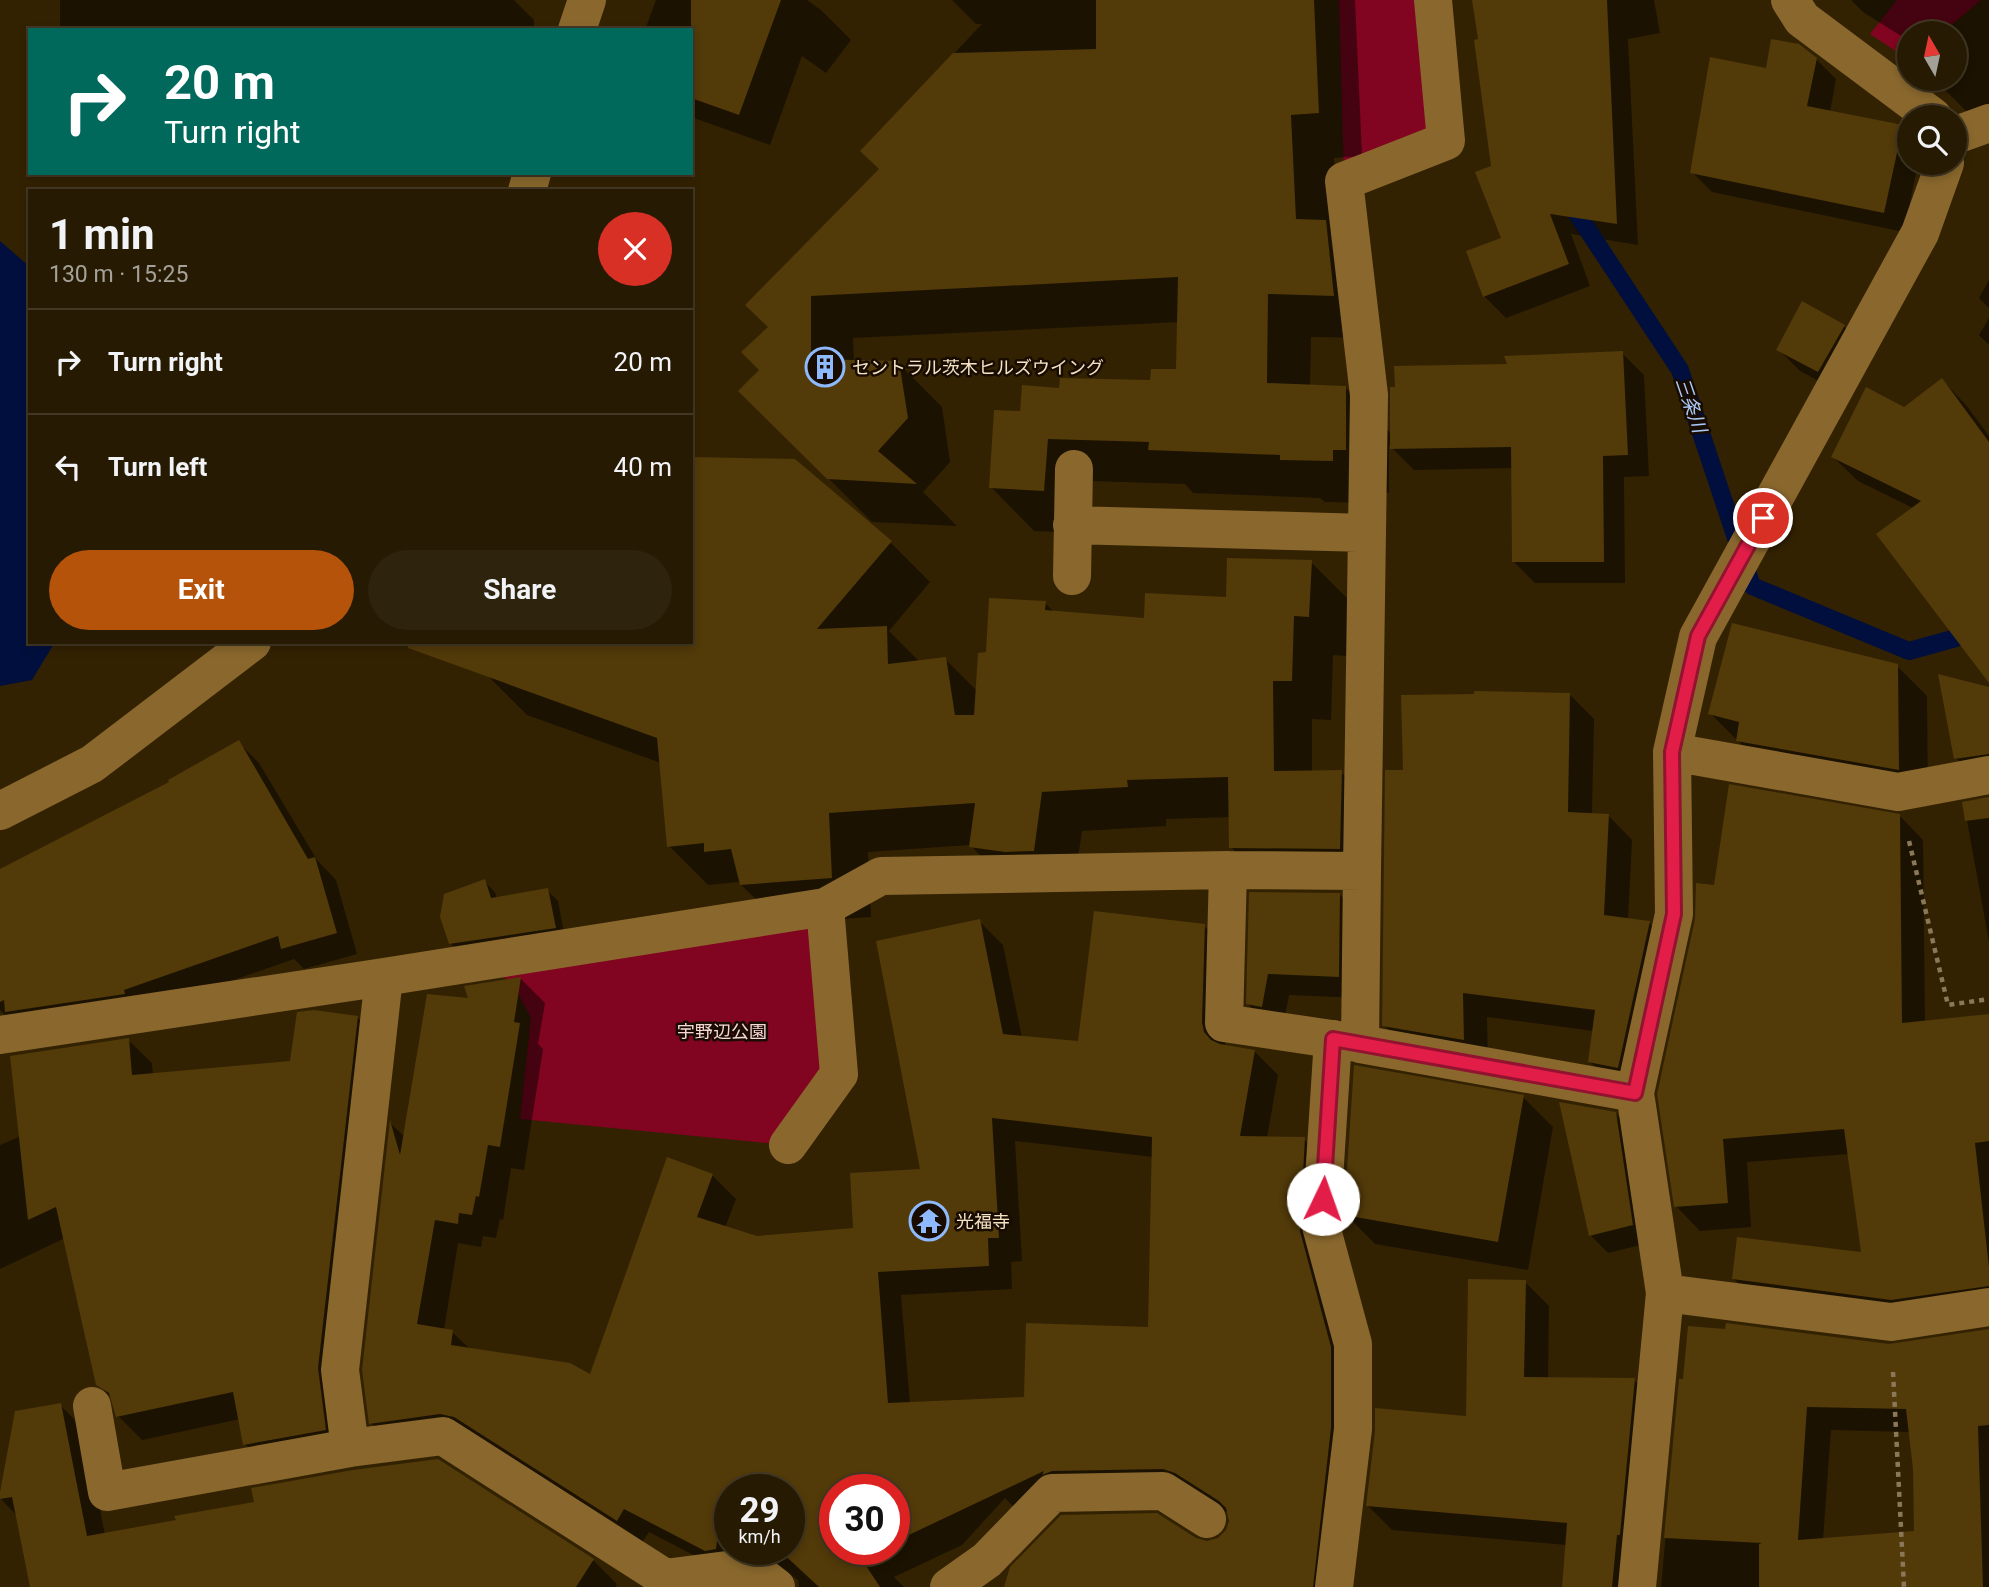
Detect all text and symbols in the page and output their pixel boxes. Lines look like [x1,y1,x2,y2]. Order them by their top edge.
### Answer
north arrow [1897,21,1967,91]
map controls [1897,21,1967,175]
text: 20 m [164,54,275,111]
icon: right [49,56,140,147]
button: search [1897,105,1967,175]
text: Turn right [164,113,300,151]
text: 1 min [49,210,155,259]
button: close [598,212,672,286]
text: 130 m · 15:25 [49,261,188,288]
icon: right [49,343,87,381]
building icon: セントラル茨木ヒルズウイング [804,346,846,388]
text: Turn right [108,347,223,377]
text: 20 m [614,347,672,377]
place label: セントラル茨木ヒルズウイング [852,357,1104,378]
water label: 三条川 [1671,374,1712,438]
icon: left [49,448,87,486]
text: Turn left [108,452,207,482]
text: 40 m [614,452,672,482]
pin [1733,488,1793,548]
icon: arrive [1744,499,1782,537]
button: Exit [49,550,354,630]
button: Share [368,550,672,630]
park label: 宇野辺公園 [677,1021,767,1042]
position arrow [1286,1162,1360,1236]
temple icon: 光福寺 [908,1200,950,1242]
place label: 光福寺 [956,1211,1010,1232]
speed limit sign: 30 [819,1474,910,1565]
text: 29 [739,1490,780,1531]
text: km/h [738,1526,781,1547]

